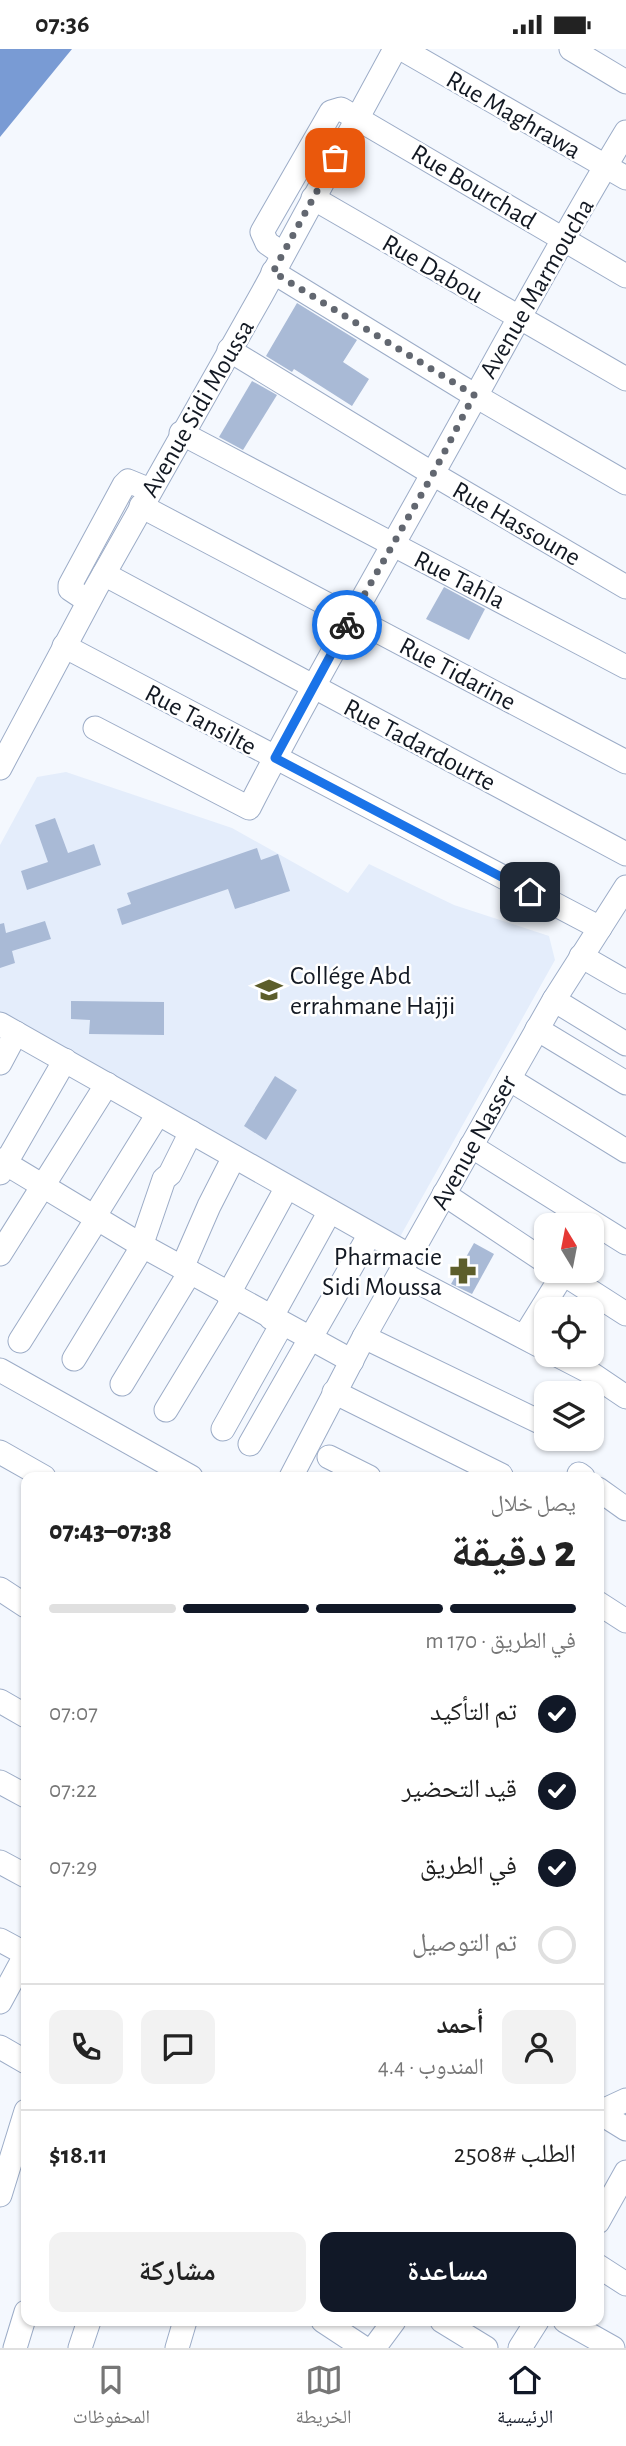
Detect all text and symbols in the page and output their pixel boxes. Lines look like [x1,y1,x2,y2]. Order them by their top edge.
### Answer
text: 07:36 [35,11,90,37]
street label: Rue Maghrawa [442,66,585,164]
pin [305,128,365,188]
icon: bag [316,139,354,177]
street label: Rue Bourchad [407,140,540,234]
street label: Avenue Marmoucha [475,194,599,383]
street label: Rue Dabou [378,230,487,308]
street label: Avenue Sidi Moussa [137,315,259,502]
street label: Rue Hassoune [448,477,585,571]
street label: Rue Tahla [410,546,509,614]
courier [312,590,382,660]
icon: bike [328,606,366,644]
street label: Rue Tidarine [395,632,520,715]
street label: Rue Tansilte [141,680,260,760]
street label: Rue Tadardourte [339,694,500,796]
pin [500,862,560,922]
icon: home [511,873,549,911]
place label: Collége Abd errahmane Hajji [290,963,455,1019]
school or university icon: Collége Abd errahmane Hajji [254,975,284,1005]
street label: Avenue Nasser [426,1071,522,1214]
north arrow [534,1213,604,1283]
map controls [534,1213,604,1451]
place label: Pharmacie Sidi Moussa [322,1244,442,1300]
pharmacy icon: Pharmacie Sidi Moussa [448,1256,478,1286]
button: locate [534,1297,604,1367]
button: layers [534,1381,604,1451]
text: يصل خلال [490,1493,576,1516]
text: 07:38–07:43 [49,1518,172,1544]
text: 2 دقيقة [451,1529,576,1575]
text: في الطريق · 170 m [425,1630,576,1653]
icon: check [538,1695,576,1733]
text: تم التأكيد [430,1699,517,1725]
text: 07:07 [49,1702,98,1725]
icon: check [538,1772,576,1810]
text: قيد التحضير [402,1776,517,1802]
text: 07:22 [49,1779,97,1802]
icon: check [538,1849,576,1887]
text: في الطريق [420,1853,517,1879]
text: 07:29 [49,1856,97,1879]
text: تم التوصيل [412,1930,517,1956]
button: phone [49,2010,123,2084]
button: chat [141,2010,215,2084]
button: person [502,2010,576,2084]
text: أحمد [436,2012,484,2038]
text: المندوب · 4.4 [378,2056,484,2079]
text: الطلب #2508 [454,2141,576,2167]
text: $18.11 [49,2142,108,2168]
button: مشاركة [49,2232,306,2312]
button: مساعدة [320,2232,576,2312]
tab: المحفوظات [73,2361,150,2435]
tab: الخريطة [296,2361,351,2435]
tab: الرئيسية [497,2361,553,2435]

